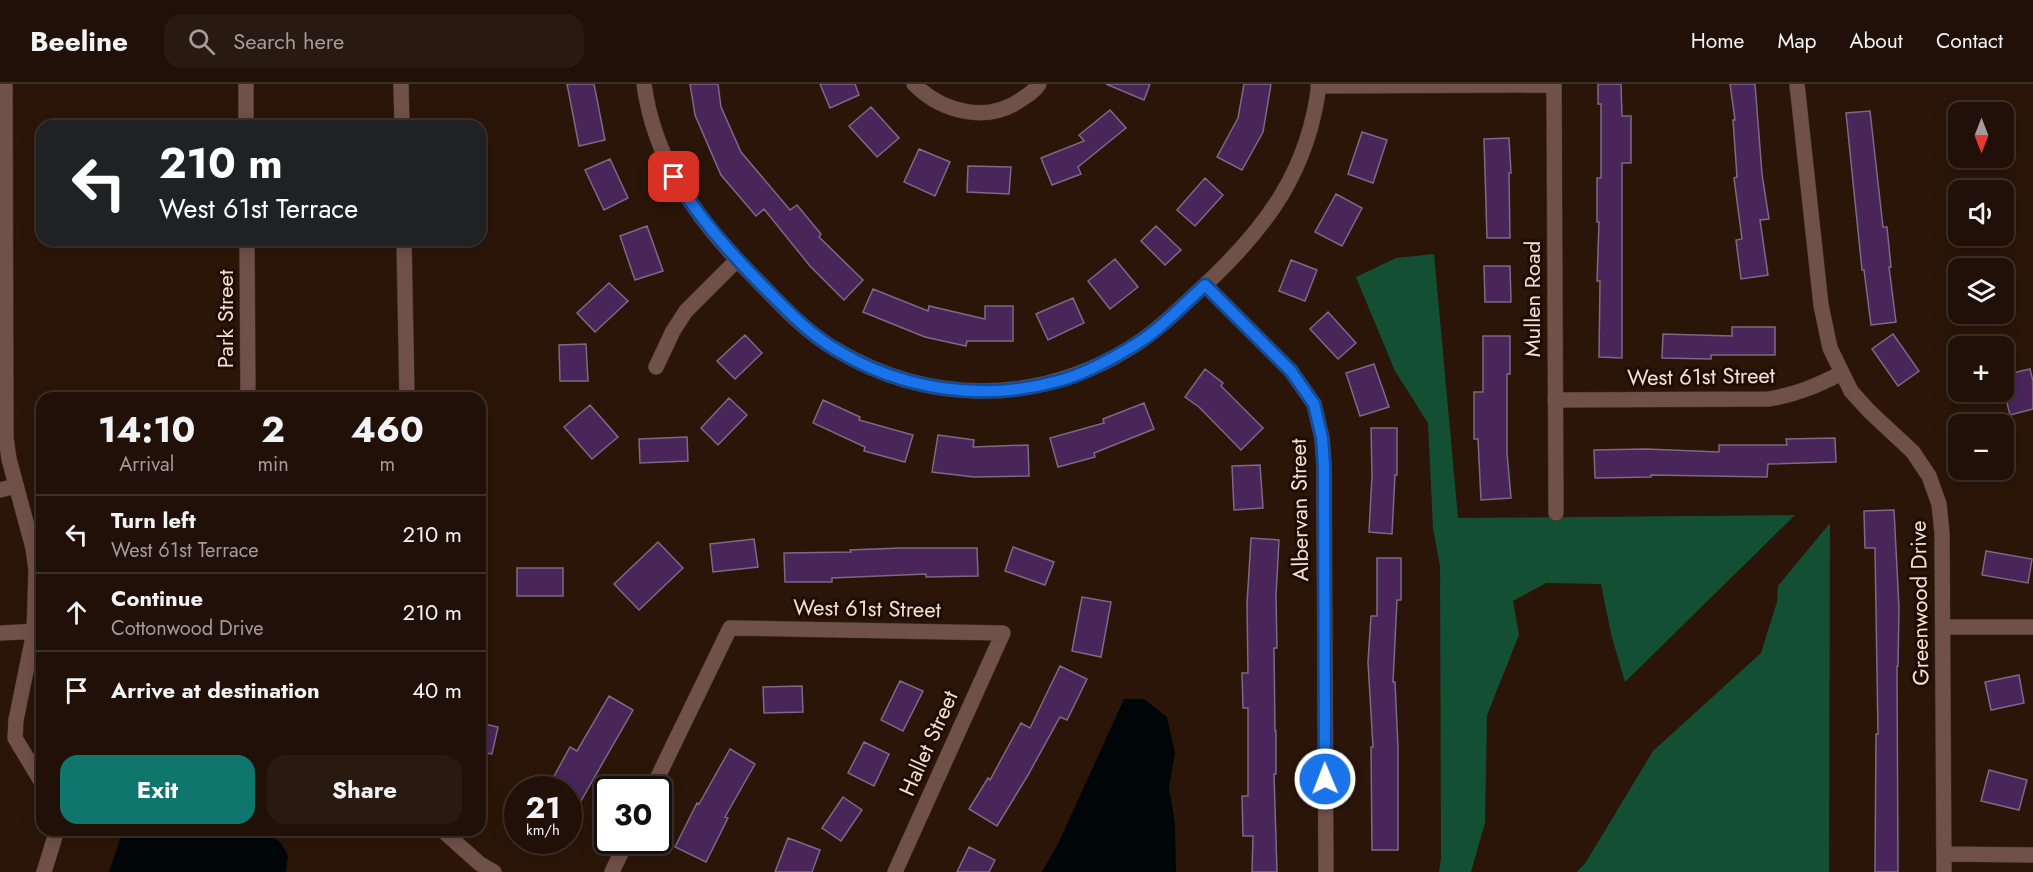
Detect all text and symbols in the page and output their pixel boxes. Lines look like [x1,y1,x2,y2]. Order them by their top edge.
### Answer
search box [164,14,584,68]
text: Beeline [30,21,128,62]
icon: search [185,25,218,58]
text: Search here [233,25,344,57]
text: Home [1691,26,1744,56]
text: Map [1777,26,1817,56]
text: About [1850,26,1903,56]
text: Contact [1936,26,2003,56]
north arrow [1948,102,2014,168]
map controls [1948,102,2014,480]
text: 210 m [159,133,283,194]
icon: left [60,144,138,222]
pin [648,151,699,202]
icon: arrive [657,160,690,193]
button: sound [1948,180,2014,246]
text: West 61st Terrace [159,189,358,228]
street label: Mullen Road [1516,241,1548,357]
button: layers [1948,258,2014,324]
street label: Park Street [209,269,241,368]
button: + [1948,336,2014,402]
street label: West 61st Street [1627,359,1776,393]
text: 14:10 [98,403,195,455]
text: 2 [261,403,285,455]
text: 460 [351,403,424,455]
button: − [1948,414,2014,480]
street label: Albervan Street [1282,438,1316,582]
text: Arrival [119,450,174,479]
text: min [257,450,289,479]
text: m [380,450,395,479]
text: Turn left [111,504,196,536]
icon: left [60,518,93,551]
text: 210 m [403,518,462,550]
street label: Greenwood Drive [1902,520,1936,686]
text: West 61st Terrace [111,536,259,565]
text: Continue [111,582,203,614]
street label: West 61st Street [793,591,942,625]
icon: ahead [60,596,93,629]
text: 210 m [403,596,462,628]
text: Cottonwood Drive [111,614,264,643]
icon: arrive [60,674,93,707]
text: Arrive at destination [111,674,320,706]
text: 40 m [412,674,462,706]
street label: Hallet Street [891,685,966,801]
position arrow [1293,747,1357,811]
button: Exit [60,755,255,824]
button: Share [267,755,462,824]
speed limit sign: 30 [594,776,672,854]
text: 21 [526,786,560,829]
text: km/h [526,819,560,841]

